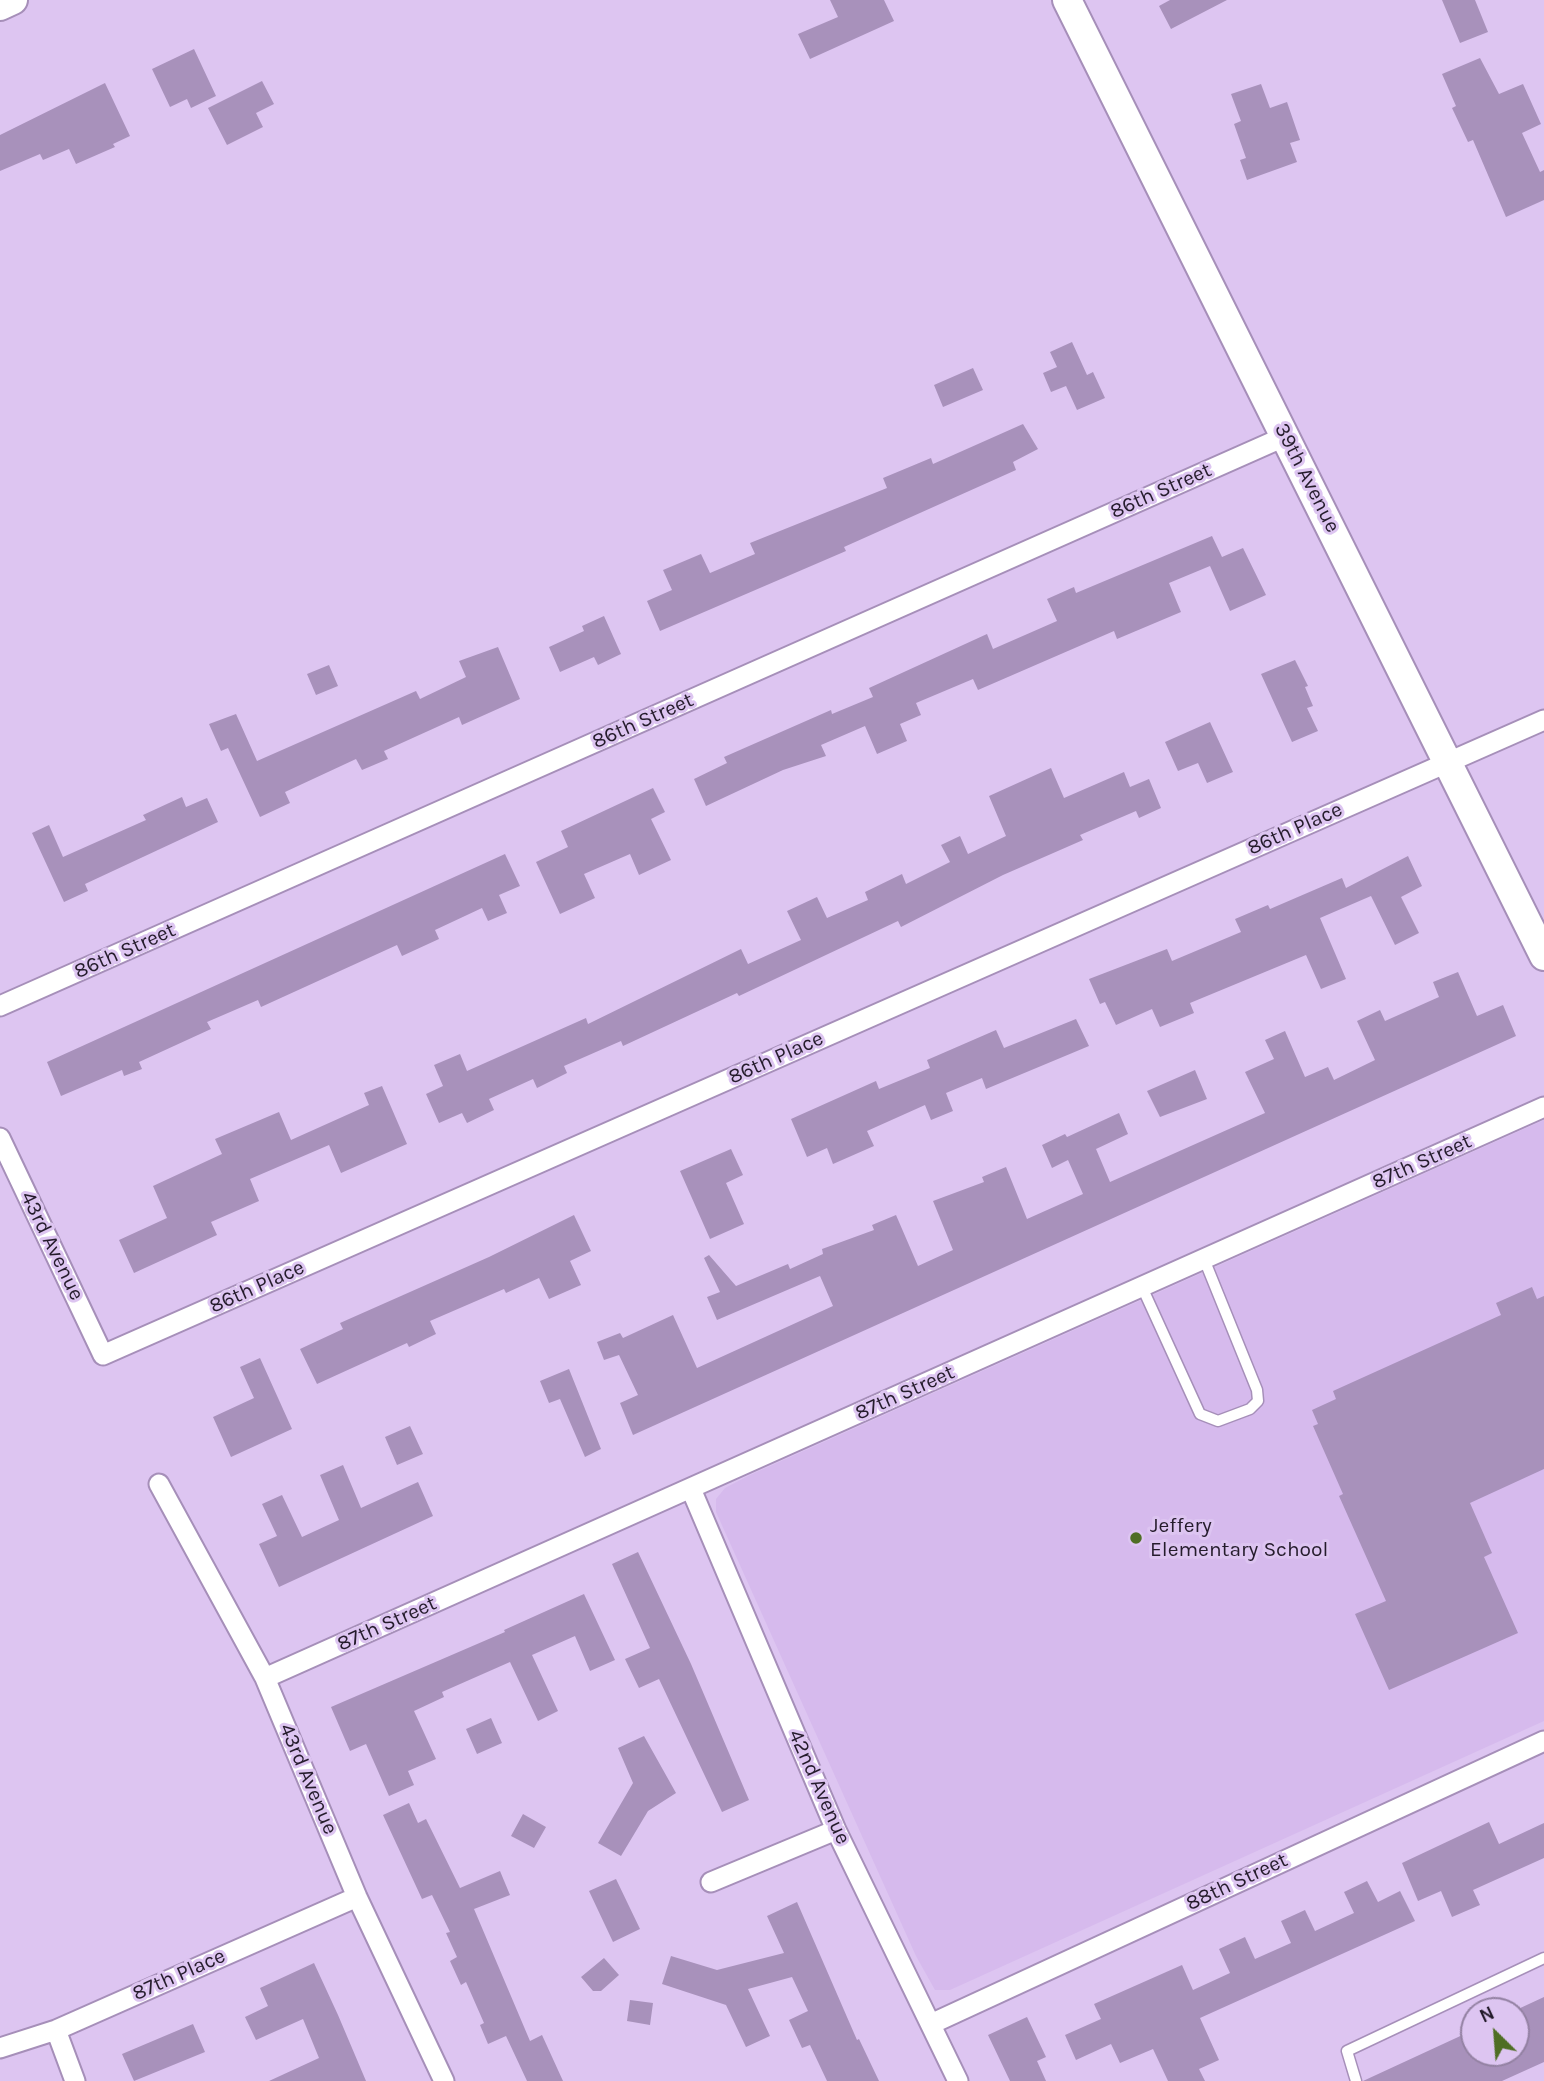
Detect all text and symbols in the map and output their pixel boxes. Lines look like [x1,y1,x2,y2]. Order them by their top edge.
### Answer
street label: 39th Avenue [1269,419,1345,537]
street label: 86th Street [1106,457,1216,525]
street label: 86th Street [588,687,698,755]
street label: 86th Place [1244,797,1346,861]
street label: 86th Street [70,917,180,985]
street label: 86th Place [725,1026,827,1090]
street label: 87th Street [1368,1129,1476,1195]
street label: 43rd Avenue [15,1187,89,1305]
street label: 86th Place [206,1255,308,1319]
street label: 87th Street [851,1360,959,1426]
place label: Jeffery Elementary School [1150,1513,1328,1563]
marker: Jeffery Elementary School [1128,1530,1144,1546]
street label: 87th Street [333,1591,441,1657]
street label: 43rd Avenue [273,1720,343,1838]
street label: 42nd Avenue [782,1726,856,1848]
street label: 88th Street [1182,1848,1292,1916]
street label: 87th Place [129,1943,229,2007]
north arrow [1460,1997,1530,2067]
text: N [1476,2002,1498,2028]

